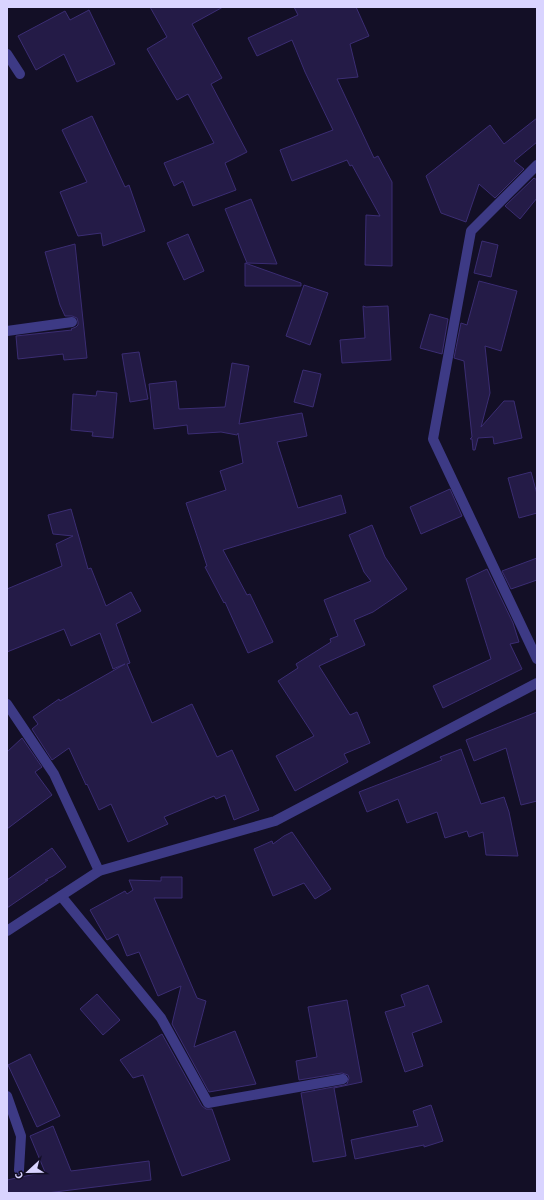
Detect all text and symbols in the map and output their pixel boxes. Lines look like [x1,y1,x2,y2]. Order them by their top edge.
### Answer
north arrow [8,1152,48,1192]
text: С [13,1171,25,1180]

